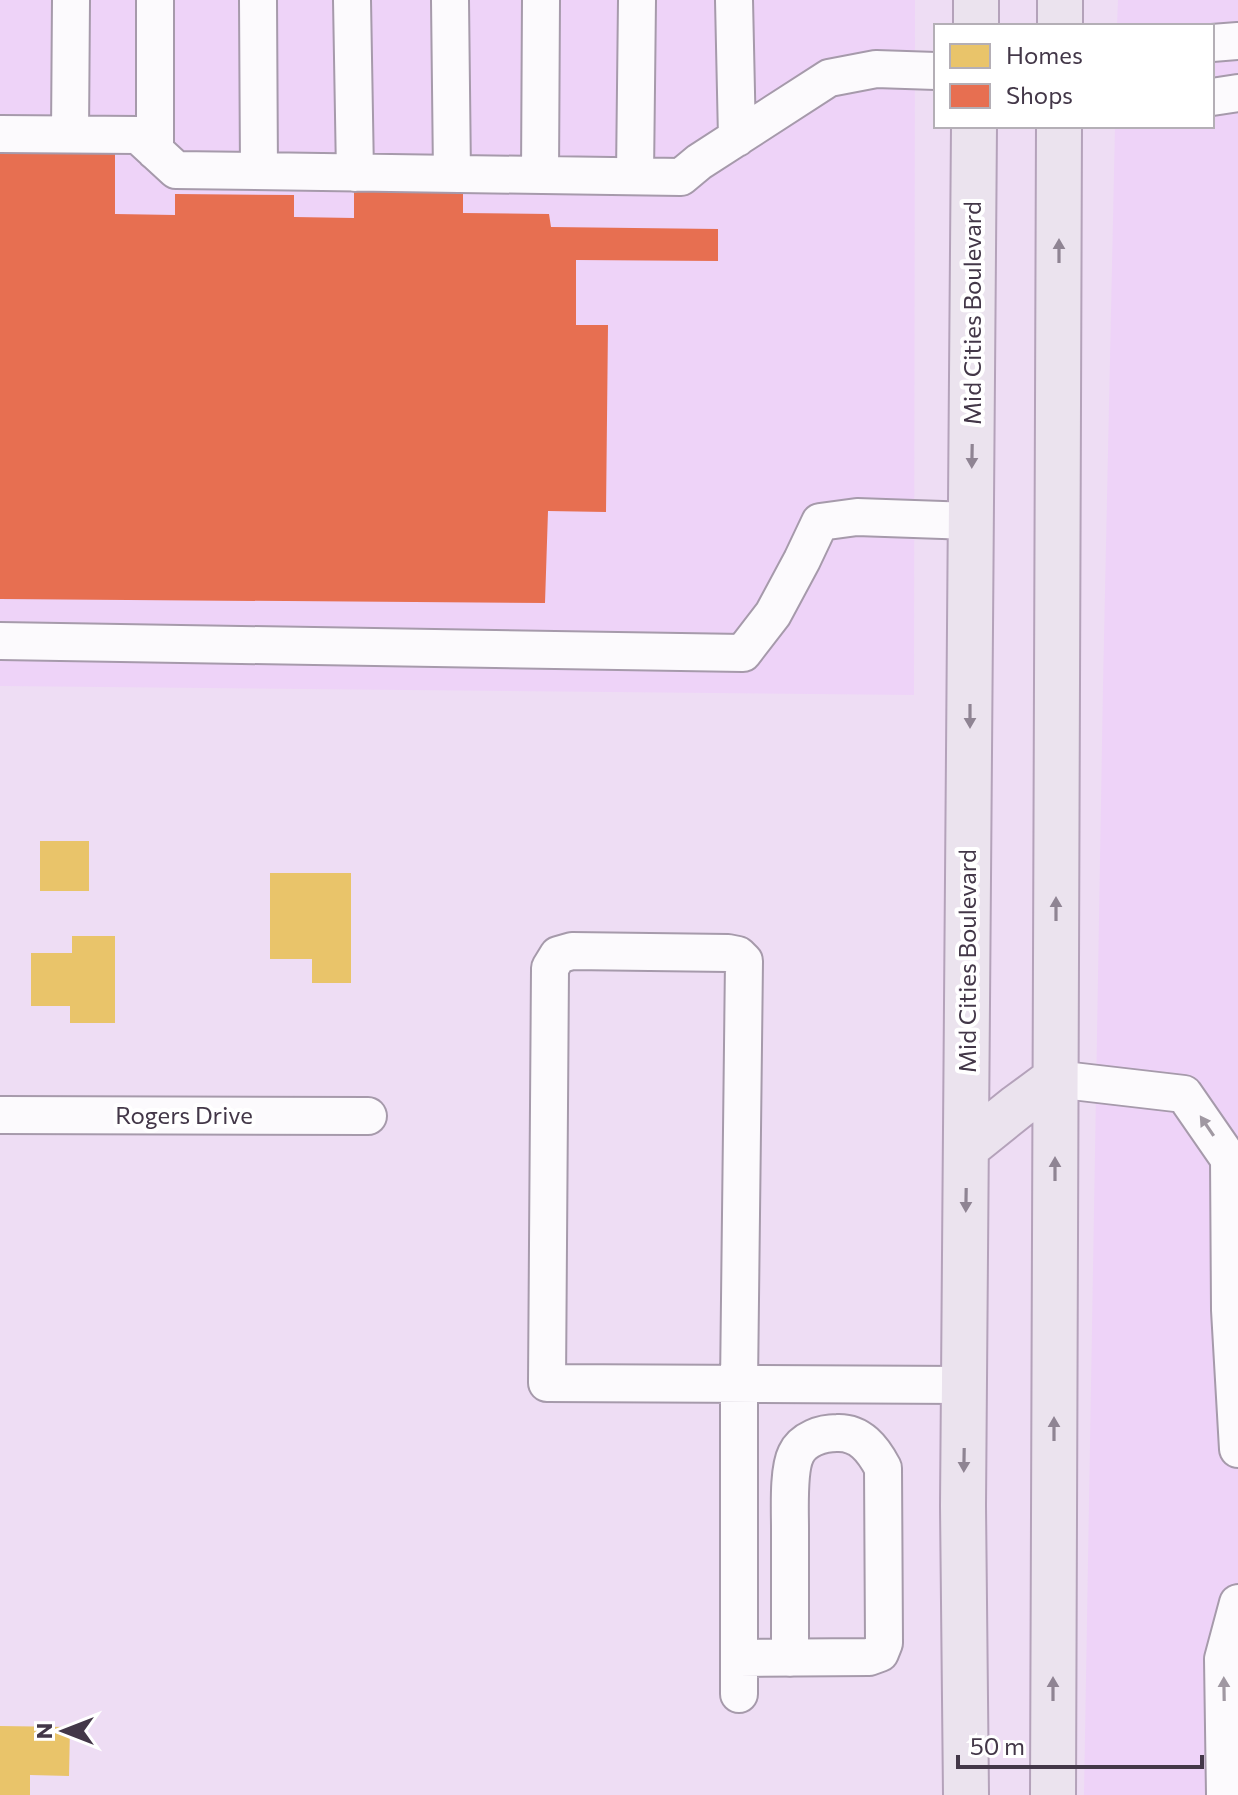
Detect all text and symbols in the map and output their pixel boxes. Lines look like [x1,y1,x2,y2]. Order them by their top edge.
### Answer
legend [934,24,1214,128]
text: Homes [1006,40,1083,69]
text: Shops [1006,80,1073,109]
street label: Mid Cities Boulevard [957,201,986,425]
one-way arrow [1053,238,1065,263]
one-way arrow [966,444,978,469]
one-way arrow [964,704,976,729]
street label: Mid Cities Boulevard [952,849,981,1073]
one-way arrow [1050,896,1062,921]
street label: Rogers Drive [115,1100,253,1129]
one-way arrow [1200,1116,1215,1137]
one-way arrow [1049,1156,1061,1181]
one-way arrow [960,1188,972,1213]
one-way arrow [1048,1416,1060,1441]
one-way arrow [958,1448,970,1473]
one-way arrow [1047,1676,1059,1701]
one-way arrow [1218,1676,1230,1701]
north arrow [24,1691,104,1771]
scale bar [958,1719,1202,1769]
text: N [30,1723,57,1739]
text: 50 m [970,1731,1025,1760]

